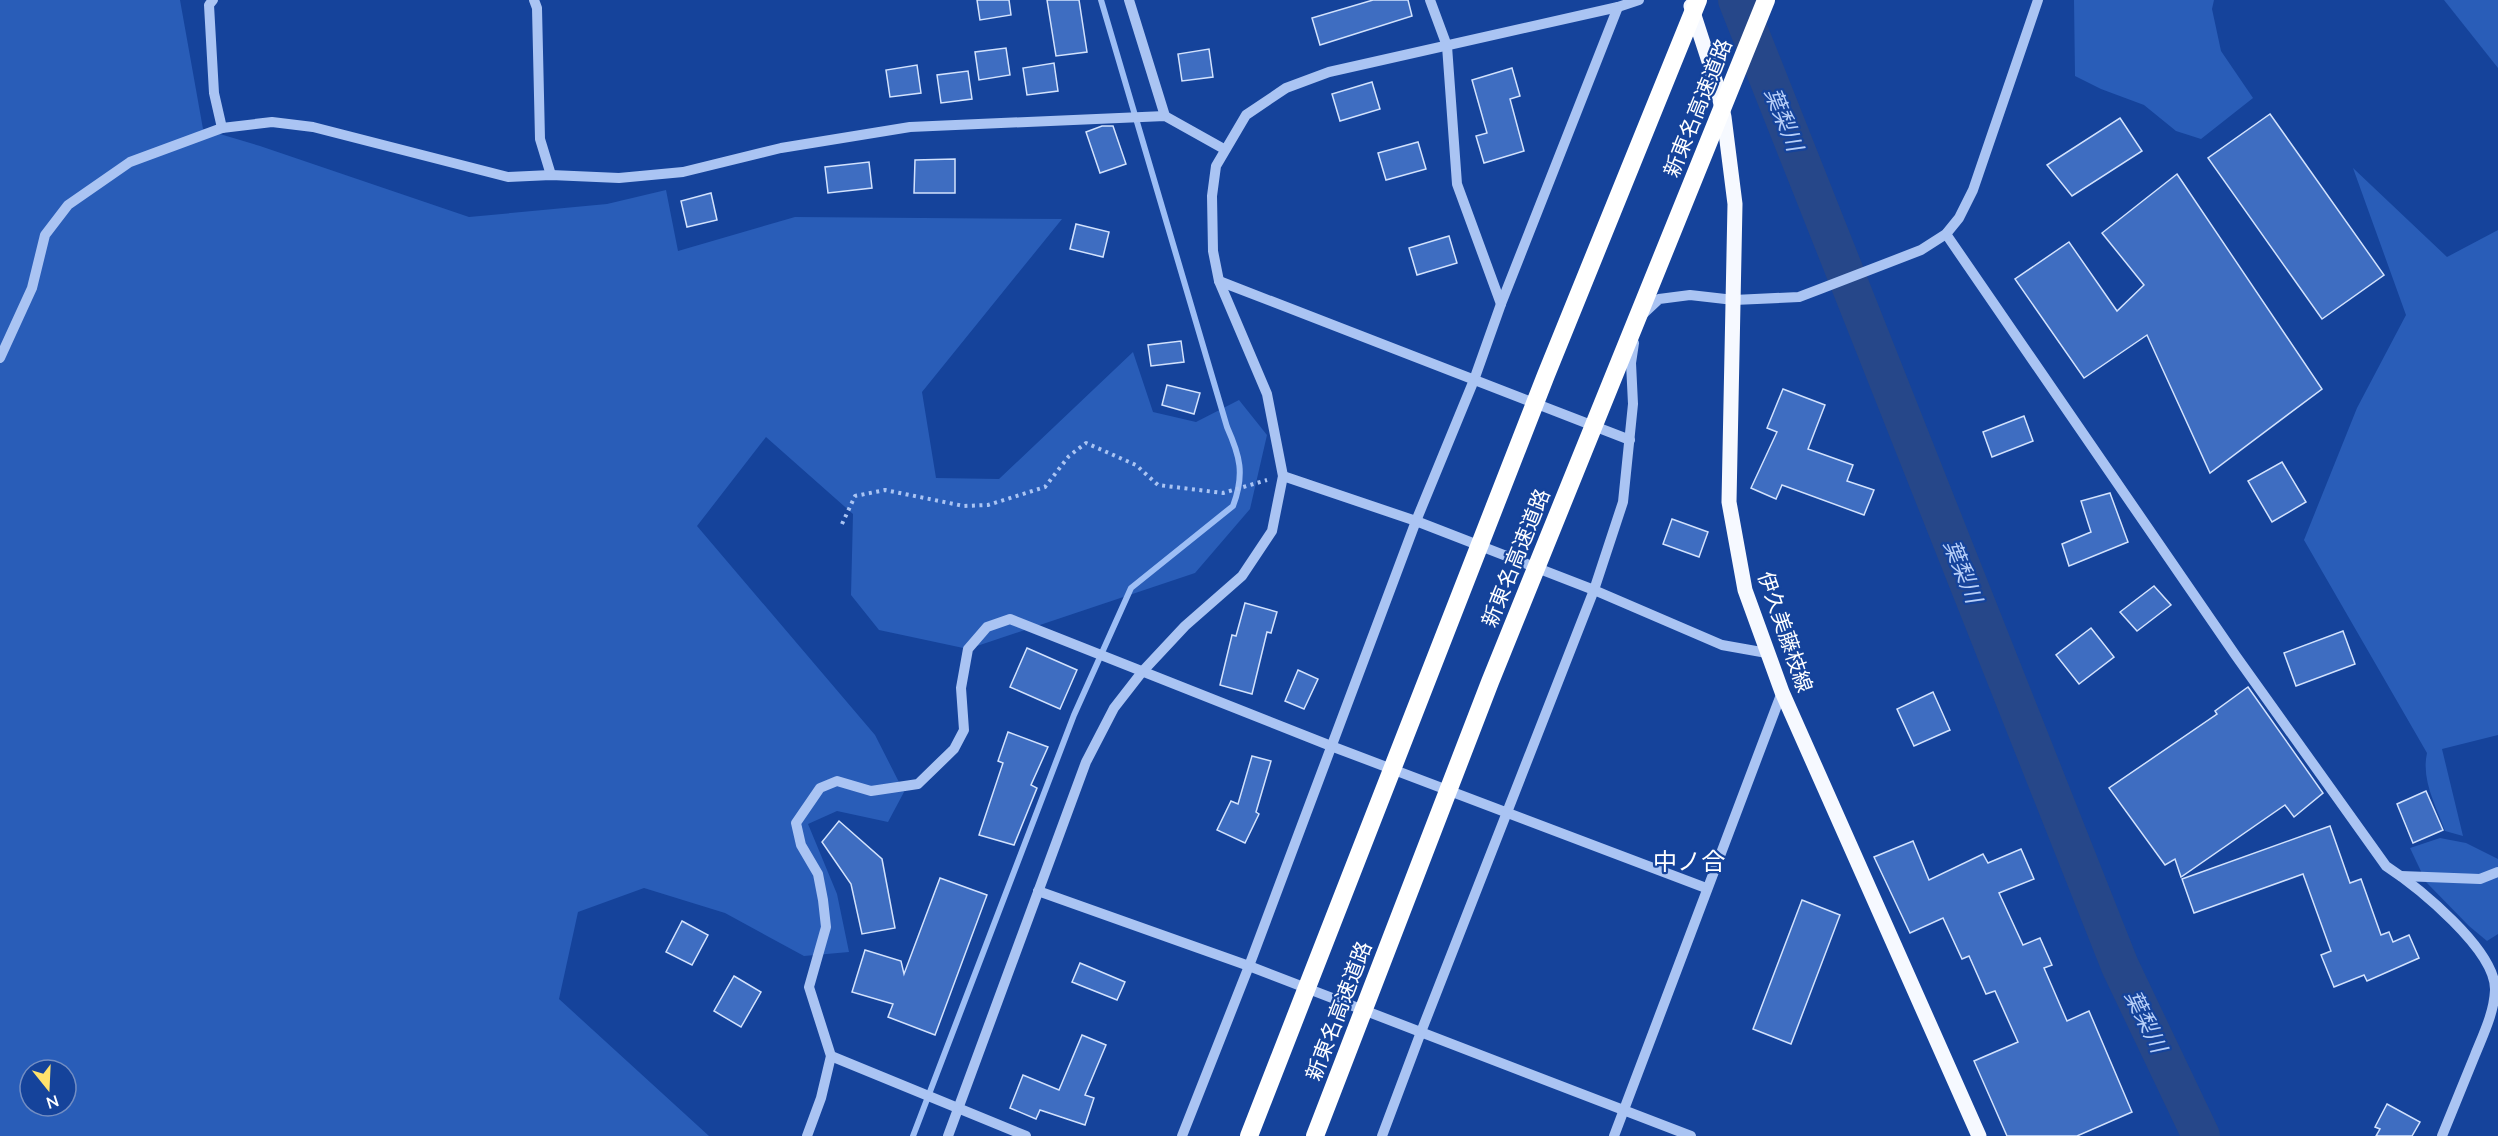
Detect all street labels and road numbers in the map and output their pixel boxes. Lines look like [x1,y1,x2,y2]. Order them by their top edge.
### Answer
street label: 新東名高速道路 [1657,35,1739,181]
street label: 新東名高速道路 [1475,485,1557,631]
street label: 伊久美藤枝線 [1751,568,1819,696]
street label: 新東名高速道路 [1300,937,1378,1085]

